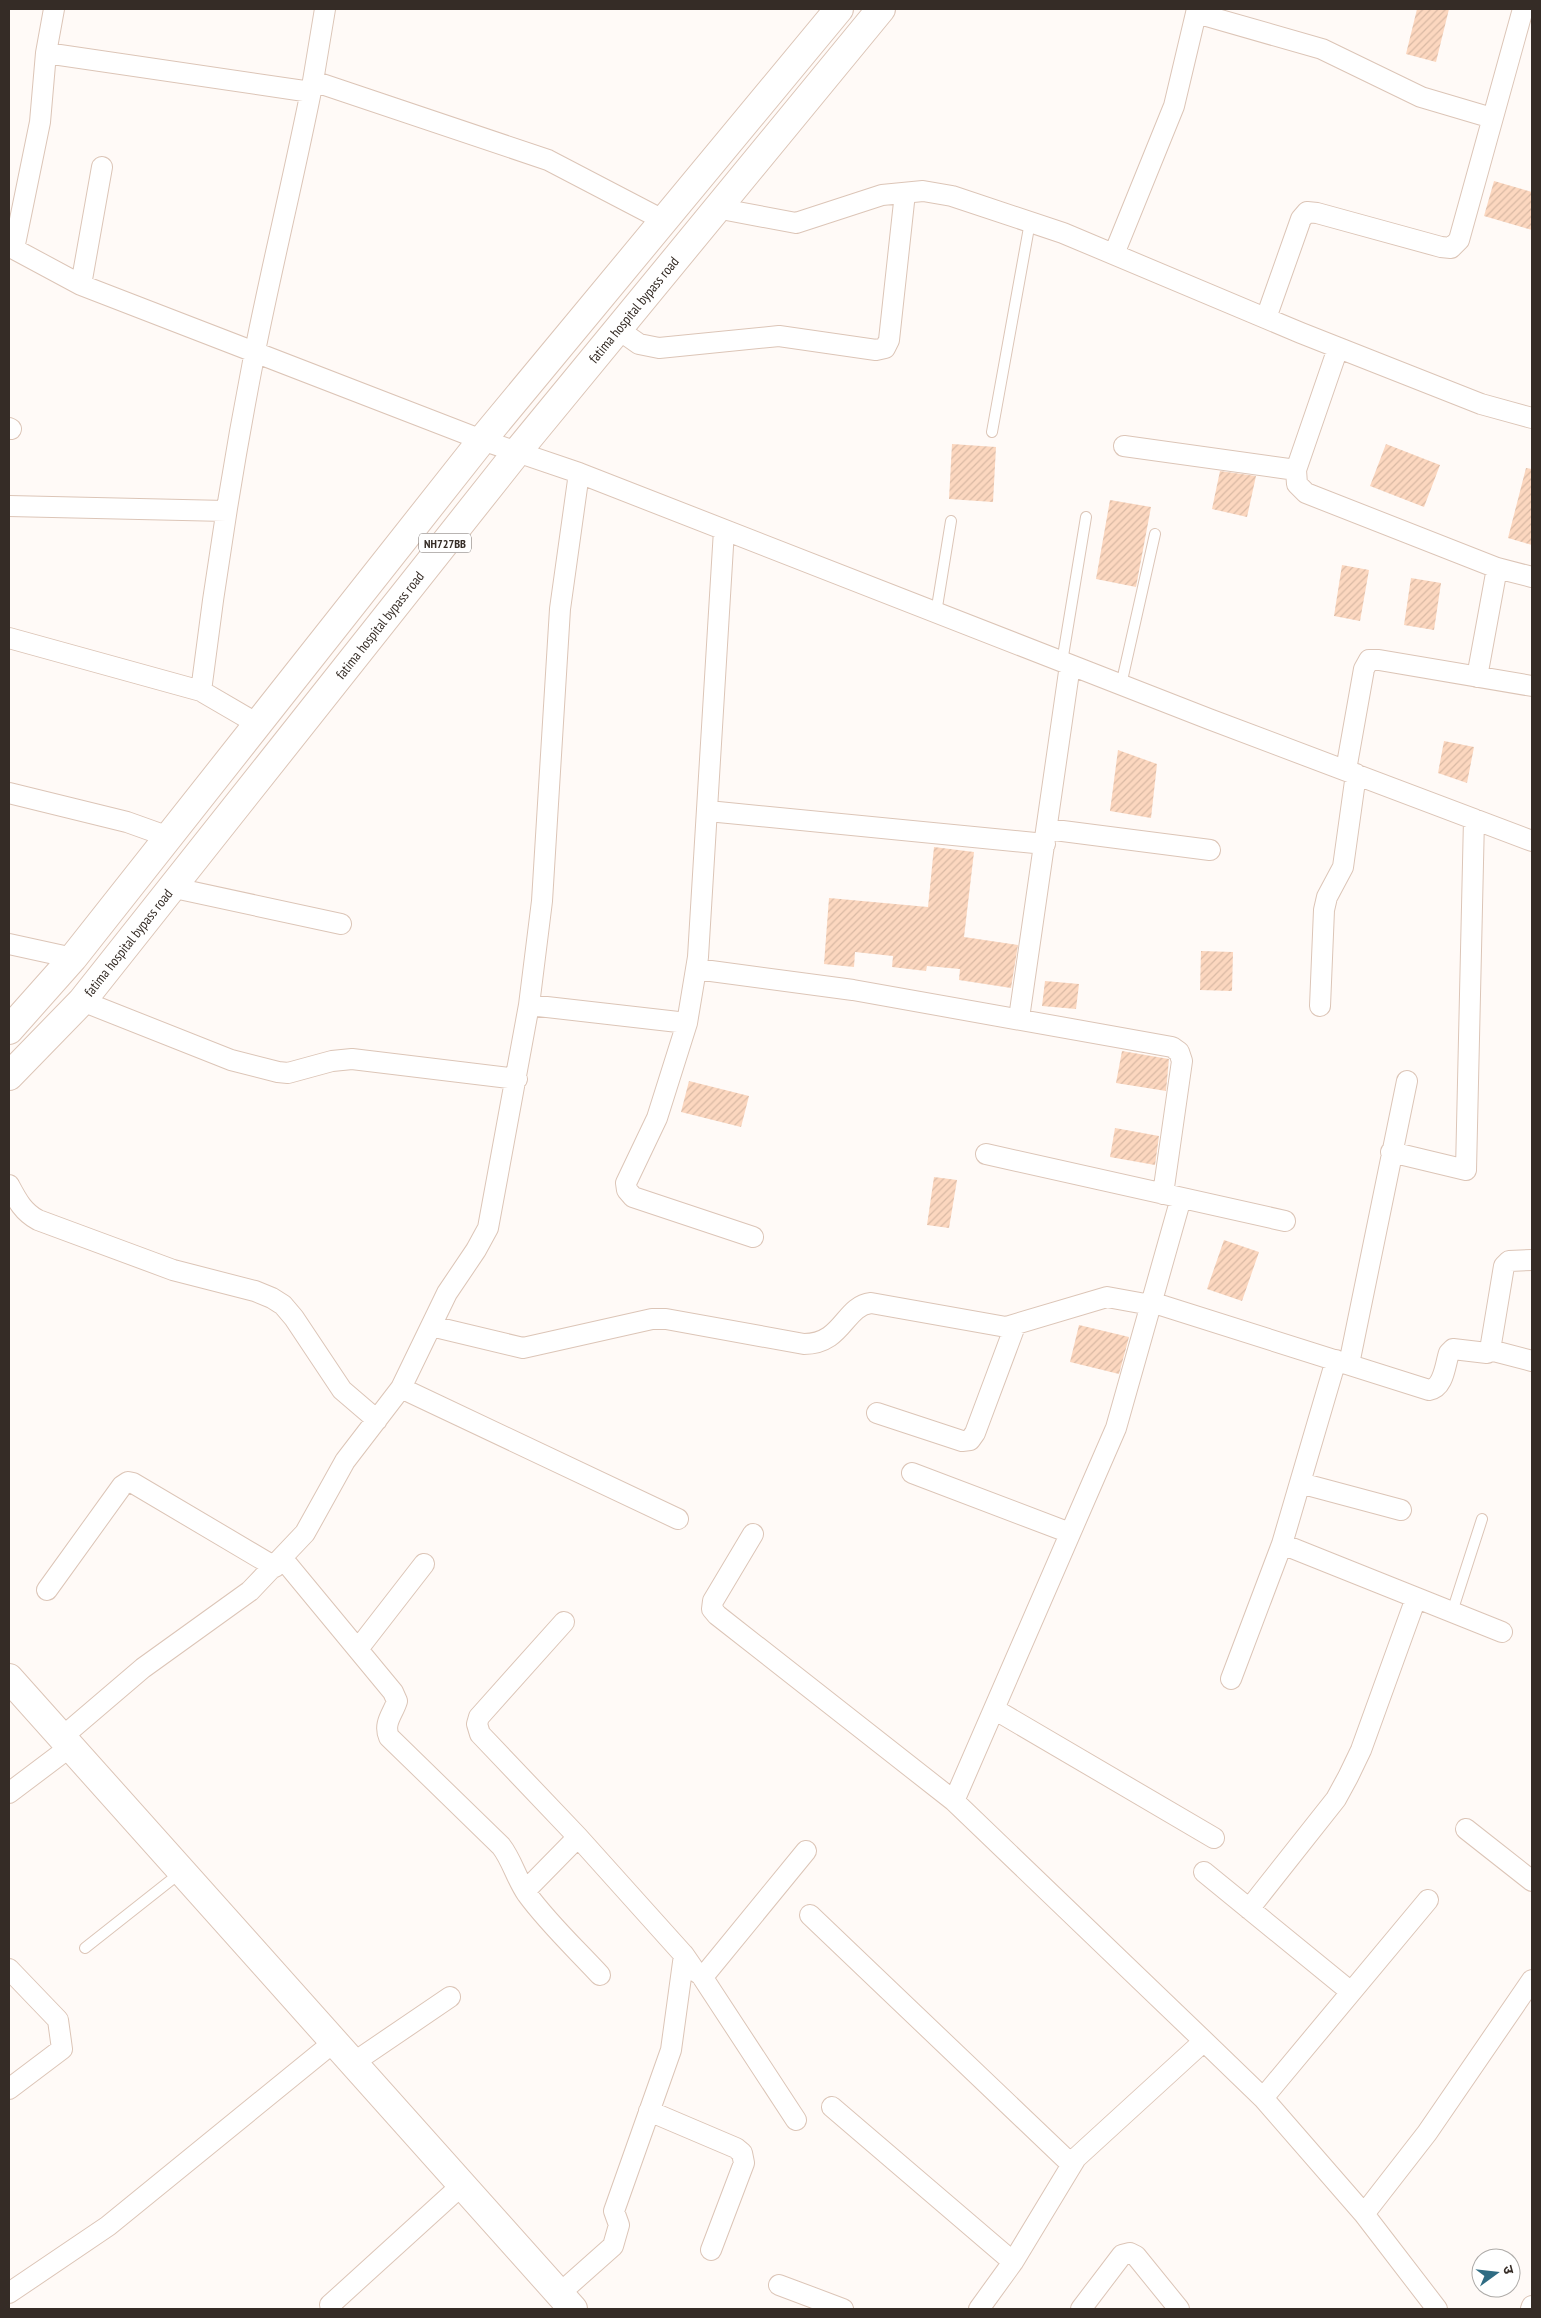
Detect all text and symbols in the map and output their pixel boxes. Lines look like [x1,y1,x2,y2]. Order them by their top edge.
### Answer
street label: fatima hospital bypass road [585,253,683,367]
road number: NH727BB [419,534,471,552]
street label: fatima hospital bypass road [331,568,428,683]
street label: fatima hospital bypass road [80,885,176,1000]
north arrow [1471,2248,1521,2298]
text: उ [1499,2263,1519,2277]

